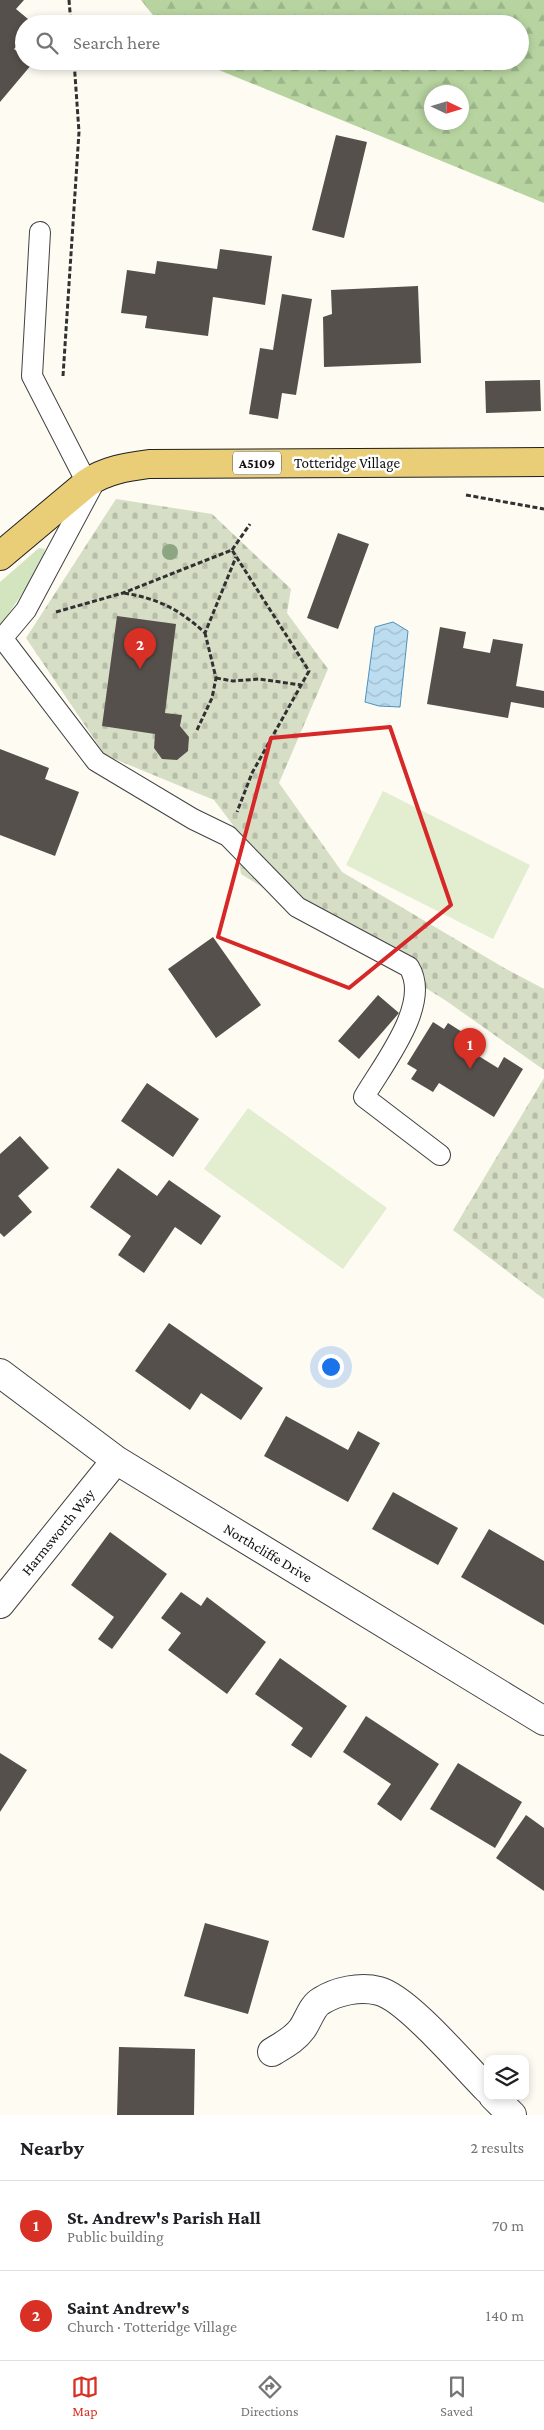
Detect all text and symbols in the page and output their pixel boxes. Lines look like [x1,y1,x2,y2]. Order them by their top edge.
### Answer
search box [15,15,529,70]
icon: search [33,29,61,57]
text: Search here [73,32,160,53]
north arrow [424,85,469,130]
road number: A5109 [233,452,281,474]
street label: Totteridge Village [294,455,400,472]
pin: 2 [124,628,156,669]
pin: 1 [454,1028,486,1069]
your location [318,1354,344,1380]
street label: Harmsworth Way [18,1486,99,1579]
street label: Northcliffe Drive [221,1520,316,1586]
map controls [484,2055,529,2100]
button: layers [484,2055,529,2100]
text: Nearby [20,2136,84,2160]
text: 2 results [471,2139,524,2156]
text: St. Andrew's Parish Hall [67,2207,261,2228]
text: 1 [33,2217,39,2234]
text: 70 m [492,2217,524,2234]
text: Public building [67,2228,164,2245]
text: Saint Andrew's [67,2297,189,2318]
text: 2 [32,2307,40,2324]
text: 140 m [486,2307,524,2324]
text: Church · Totteridge Village [67,2318,237,2335]
tab: Map [71,2373,99,2419]
tab: Directions [241,2373,299,2419]
tab: Saved [440,2373,473,2419]

